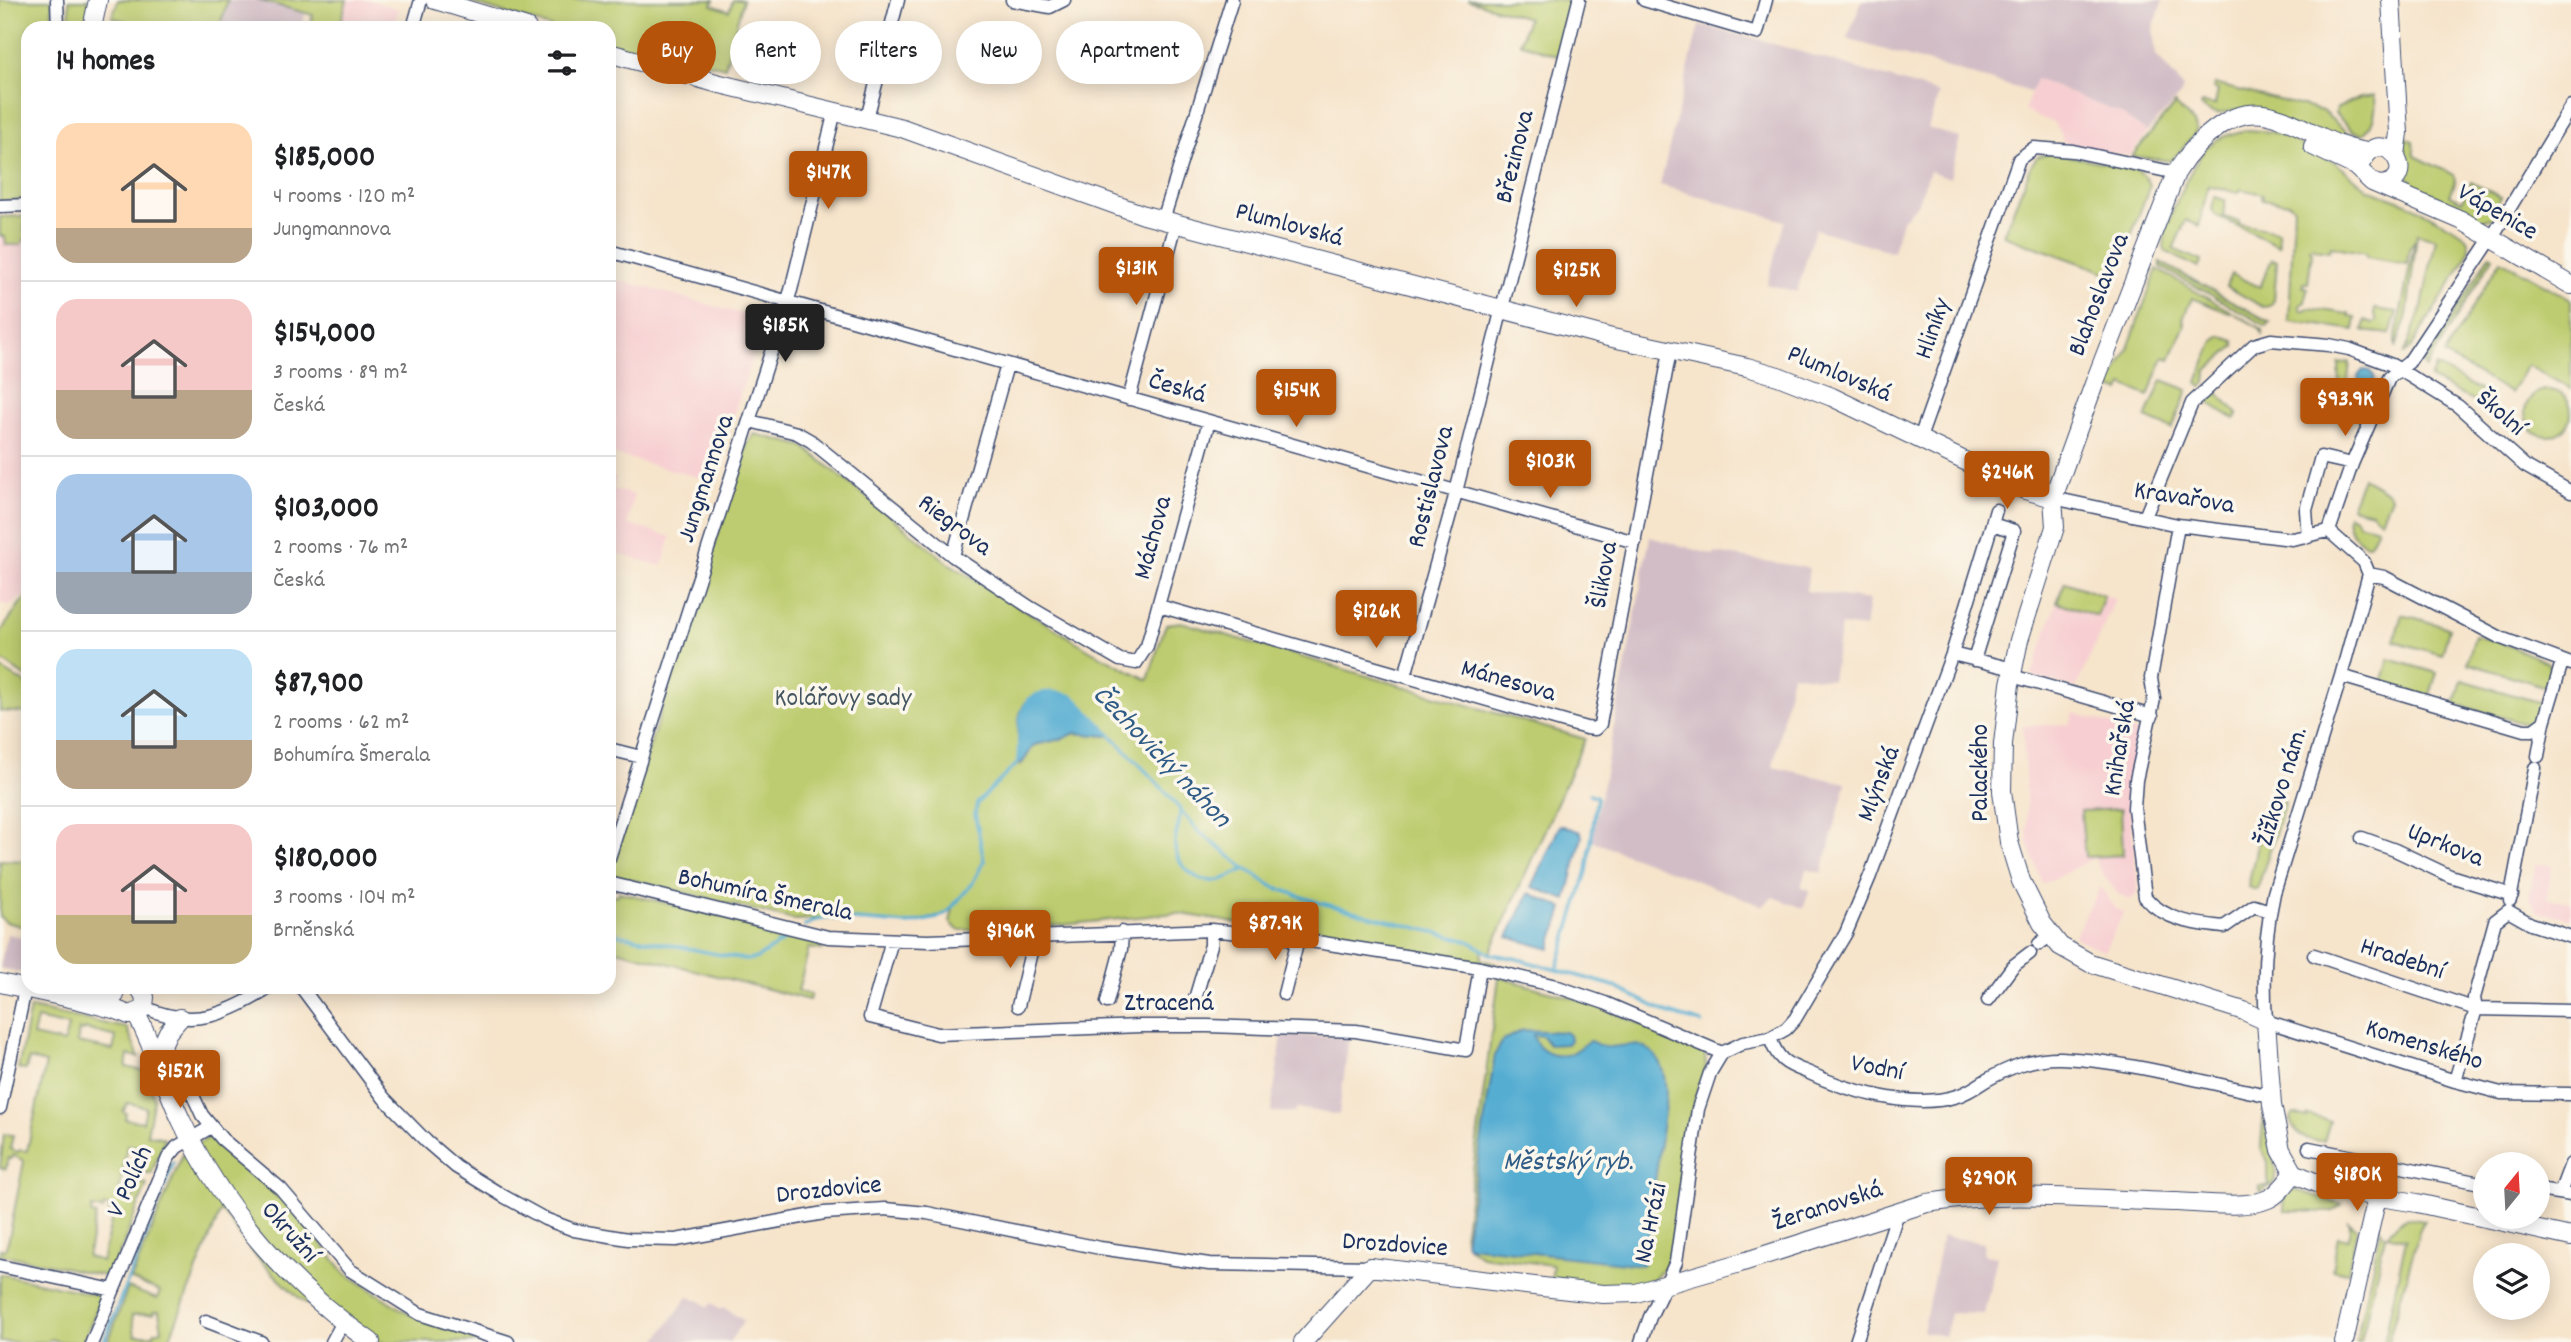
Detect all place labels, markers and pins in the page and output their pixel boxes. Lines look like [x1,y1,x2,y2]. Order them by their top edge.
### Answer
pin: $147K [779,152,877,211]
pin: $131K [1087,247,1185,307]
pin: $125K [1527,250,1625,309]
pin: $185K [736,304,834,364]
pin: $154K [1247,370,1345,429]
pin: $93.9K [2288,378,2402,438]
pin: $103K [1501,440,1599,500]
pin: $246K [1958,452,2056,511]
pin: $126K [1327,590,1425,650]
pin: $87.9K [1218,902,1332,962]
pin: $196K [961,911,1059,970]
pin: $152K [131,1050,229,1110]
pin: $180K [2308,1154,2406,1213]
pin: $290K [1940,1158,2038,1217]

